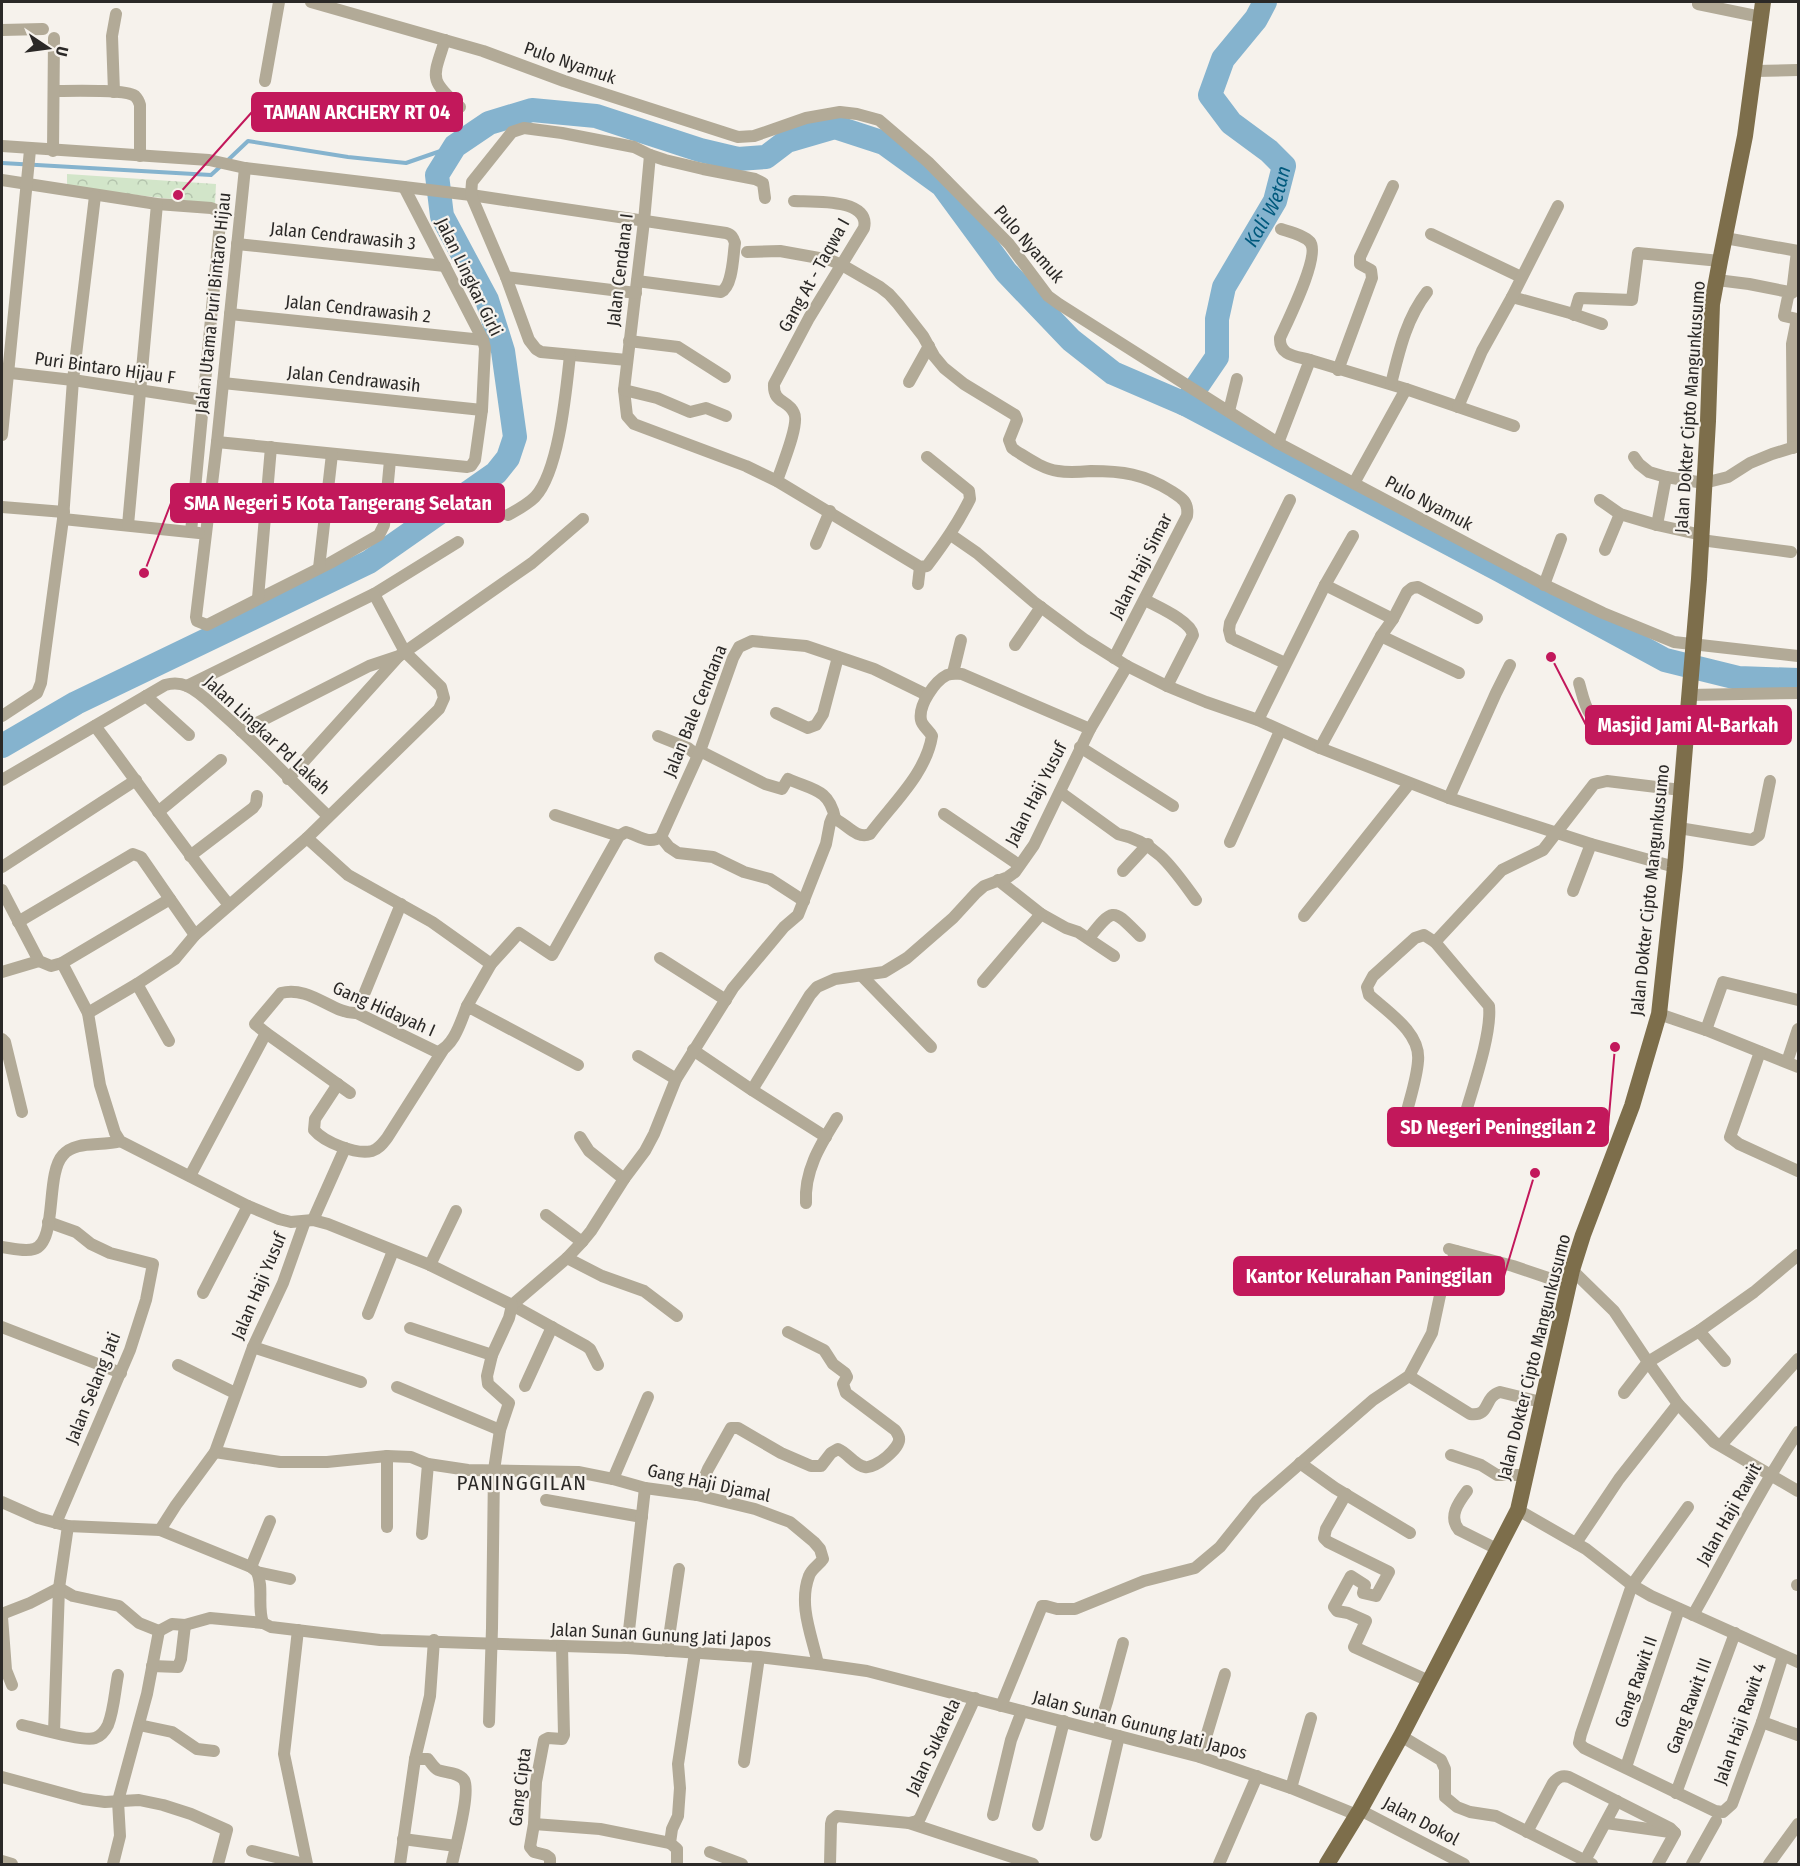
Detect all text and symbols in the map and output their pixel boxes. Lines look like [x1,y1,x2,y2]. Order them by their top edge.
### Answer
north arrow [18,18,78,78]
street label: Pulo Nyamuk [521,37,620,89]
text: U [52,45,72,58]
callout: TAMAN ARCHERY RT 04 [252,93,462,131]
text: TAMAN ARCHERY RT 04 [264,100,450,124]
water label: Kali Wetan [1239,163,1296,251]
street label: Jalan Utama Puri Bintaro Hijau [190,191,236,415]
street label: Pulo Nyamuk [989,201,1069,288]
street label: Jalan Cendana I [602,212,638,328]
street label: Jalan Lingkar Girli [431,214,507,340]
street label: Gang At - Taqwa I [774,214,854,336]
street label: Jalan Cendrawasih 3 [269,217,417,255]
street label: Jalan Dokter Cipto Mangunkusumo [1670,280,1710,534]
street label: Jalan Cendrawasih 2 [284,290,432,328]
street label: Puri Bintaro Hijau F [33,347,177,389]
street label: Jalan Cendrawasih [286,361,422,397]
street label: Pulo Nyamuk [1381,471,1477,536]
callout: SMA Negeri 5 Kota Tangerang Selatan [171,484,504,522]
text: SMA Negeri 5 Kota Tangerang Selatan [184,491,492,515]
street label: Jalan Haji Simar [1105,509,1177,623]
street label: Jalan Bale Cendana [658,641,732,780]
street label: Jalan Lingkar Pd Lakah [199,671,335,799]
callout: Masjid Jami Al-Barkah [1586,706,1791,744]
text: Masjid Jami Al-Barkah [1597,713,1779,737]
street label: Jalan Haji Yusuf [1000,737,1072,850]
street label: Jalan Dokter Cipto Mangunkusumo [1626,763,1674,1017]
street label: Gang Hidayah I [329,977,439,1041]
callout: SD Negeri Peninggilan 2 [1388,1108,1608,1146]
text: SD Negeri Peninggilan 2 [1400,1115,1596,1139]
street label: Jalan Haji Yusuf [227,1228,292,1343]
street label: Jalan Dokter Cipto Mangunkusumo [1493,1232,1575,1482]
callout: Kantor Kelurahan Paninggilan [1234,1257,1504,1295]
text: Kantor Kelurahan Paninggilan [1246,1264,1492,1288]
street label: Jalan Selang Jati [61,1329,125,1447]
street label: Gang Haji Djamal [645,1459,773,1507]
street label: Jalan Haji Rawit [1692,1459,1766,1569]
district label: PANINGGILAN [457,1470,587,1496]
street label: Jalan Sunan Gunung Jati Japos [550,1618,772,1652]
street label: Gang Rawit II [1610,1633,1662,1731]
street label: Gang Rawit III [1662,1655,1716,1757]
street label: Jalan Haji Rawit 4 [1709,1660,1771,1788]
street label: Jalan Sunan Gunung Jati Japos [1031,1686,1250,1764]
street label: Jalan Sukarela [901,1695,965,1799]
street label: Gang Cipta [504,1746,536,1828]
street label: Jalan Dokol [1379,1792,1463,1850]

